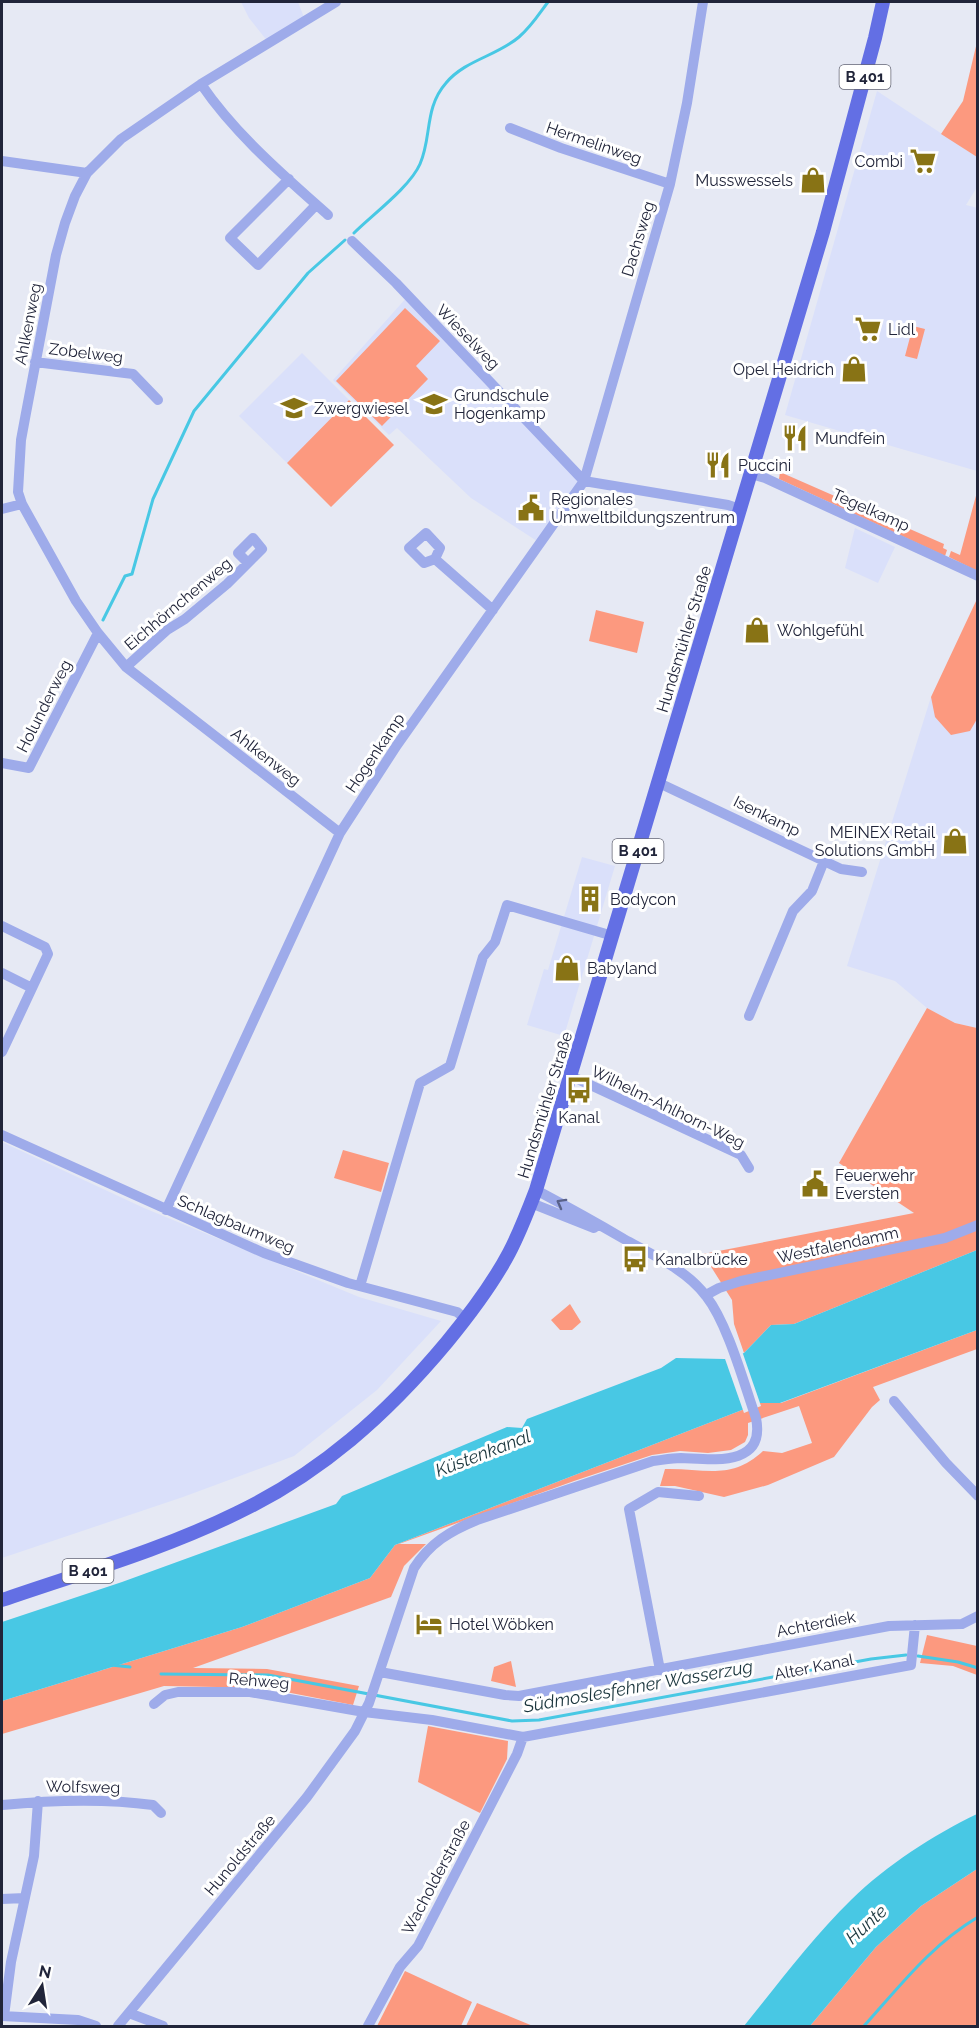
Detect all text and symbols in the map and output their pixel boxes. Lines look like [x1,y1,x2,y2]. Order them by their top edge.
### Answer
road number: B 401 [840,65,890,89]
street label: Hermelinweg [544,118,644,168]
supermarket icon: Combi [908,146,938,176]
place label: Combi [854,152,903,171]
shop icon: Musswessels [798,165,828,195]
place label: Musswessels [695,171,793,190]
street label: Dachsweg [618,199,658,279]
street label: Ahlkenweg [11,281,45,367]
street label: Wieselweg [432,301,504,373]
supermarket icon: Lidl [853,314,883,344]
place label: Lidl [888,320,916,339]
street label: Zobelweg [48,339,124,367]
shop icon: Opel Heidrich [839,354,869,384]
place label: Opel Heidrich [733,360,834,379]
place label: Grundschule Hogenkamp [454,386,549,423]
school or university icon: Grundschule Hogenkamp [419,389,449,419]
school or university icon: Zwergwiesel [279,393,309,423]
place label: Zwergwiesel [314,399,409,418]
restaurant icon: Mundfein [780,423,810,453]
place label: Mundfein [815,429,885,448]
restaurant icon: Puccini [703,450,733,480]
place label: Puccini [738,456,791,475]
street label: Tegelkamp [829,484,913,536]
place label: Regionales Umweltbildungszentrum [551,490,735,527]
public building icon: Regionales Umweltbildungszentrum [516,493,546,523]
street label: Eichhörnchenweg [121,554,235,654]
street label: Hundsmühler Straße [653,563,715,715]
shop icon: Wohlgefühl [742,615,772,645]
place label: Wohlgefühl [777,621,864,640]
street label: Holunderweg [13,657,75,755]
street label: Hogenkamp [342,710,409,796]
street label: Ahlkenweg [227,724,305,790]
street label: Isenkamp [730,792,804,840]
place label: MEINEX Retail Solutions GmbH [815,823,936,860]
shop icon: MEINEX Retail Solutions GmbH [940,826,970,856]
road number: B 401 [612,839,664,863]
building icon: Bodycon [575,884,605,914]
place label: Bodycon [610,890,676,909]
shop icon: Babyland [552,953,582,983]
place label: Babyland [587,959,657,978]
street label: Hundsmühler Straße [514,1029,576,1181]
street label: Wilhelm-Ahlhorn-Weg [588,1062,748,1152]
bus stop icon: Kanal [564,1075,594,1105]
place label: Kanal [558,1108,600,1127]
place label: Feuerwehr Eversten [835,1166,915,1203]
public building icon: Feuerwehr Eversten [800,1169,830,1199]
street label: Schlagbaumweg [175,1191,297,1257]
one-way arrow [557,1199,567,1210]
street label: Westfalendamm [776,1223,900,1267]
bus stop icon: Kanalbrücke [620,1244,650,1274]
place label: Kanalbrücke [655,1250,748,1269]
water label: Küstenkanal [432,1425,534,1481]
road number: B 401 [62,1559,113,1583]
street label: Achterdiek [775,1607,858,1641]
hotel icon: Hotel Wöbken [414,1609,444,1639]
place label: Hotel Wöbken [449,1615,554,1634]
street label: Alter Kanal [773,1650,856,1684]
water label: Südmoslesfehner Wasserzug [520,1655,755,1717]
street label: Rehweg [228,1669,290,1693]
street label: Wolfsweg [46,1777,120,1797]
street label: Hunoldstraße [201,1811,279,1899]
street label: Wacholderstraße [398,1816,474,1938]
water label: Hunte [841,1900,891,1948]
north arrow [12,1956,72,2016]
text: N [37,1961,53,1982]

